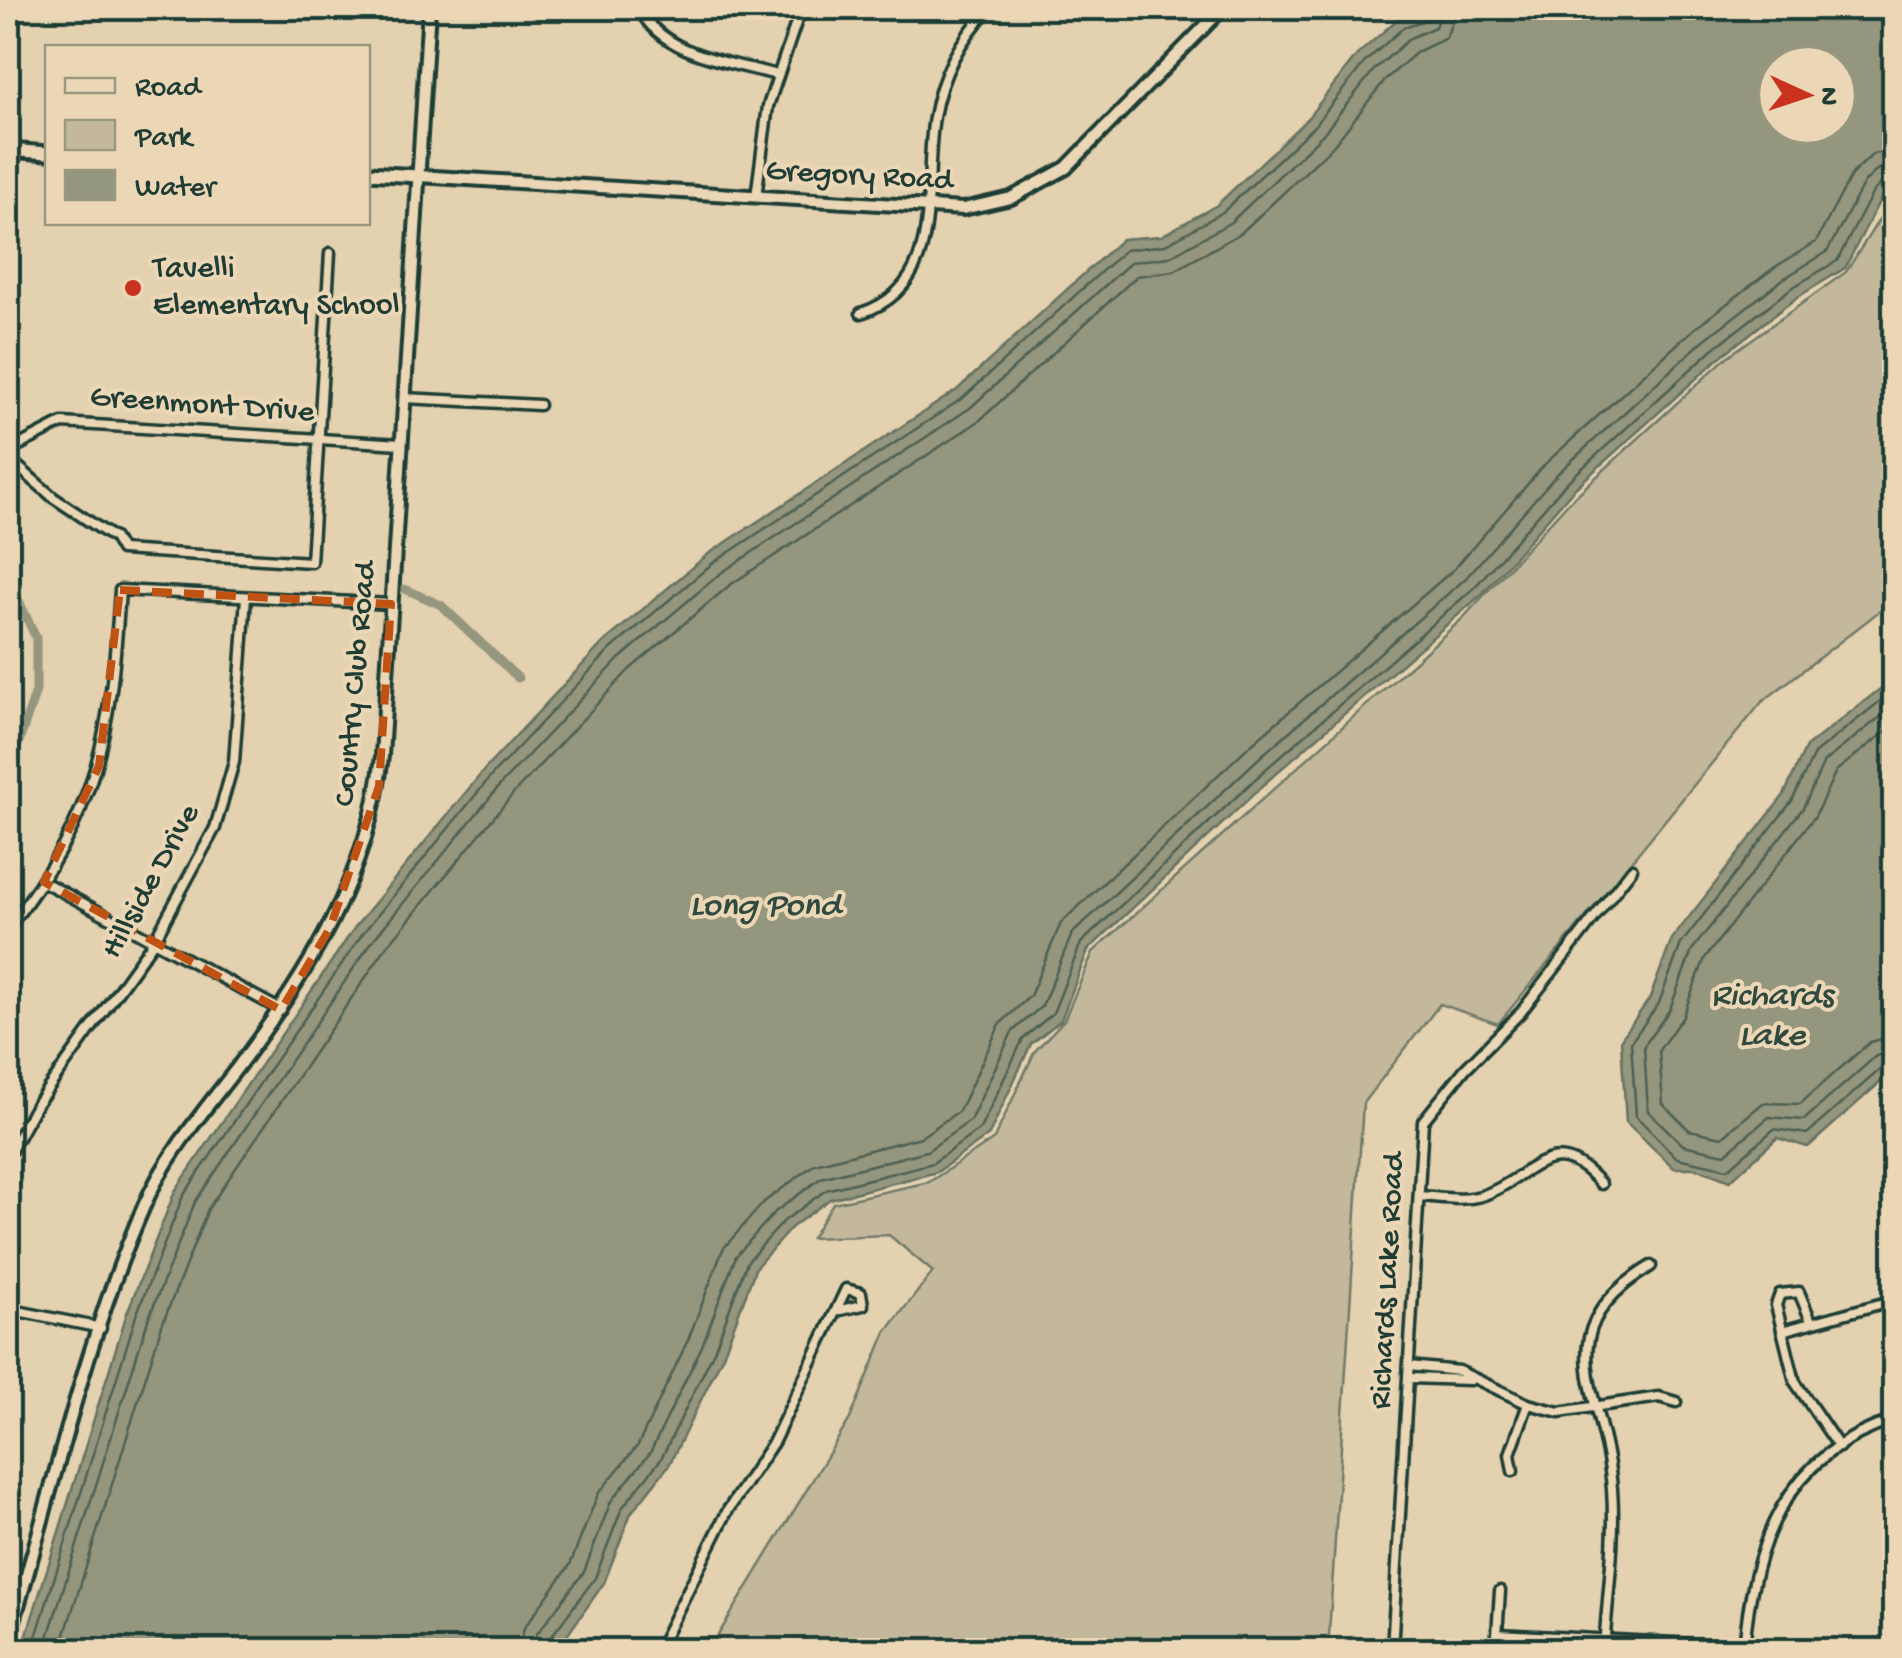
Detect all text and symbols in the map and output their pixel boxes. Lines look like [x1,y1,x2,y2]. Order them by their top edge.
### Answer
legend [45,45,370,225]
north arrow [1757,45,1857,145]
text: Road [135,72,203,107]
text: N [1811,86,1844,106]
text: Park [134,122,195,157]
street label: Gregory Road [764,153,956,201]
text: Water [135,172,218,207]
place label: Tavelli Elementary School [151,251,400,326]
marker: Tavelli Elementary School [122,277,144,299]
street label: Greenmont Drive [89,379,316,433]
street label: Country Club Road [327,558,387,808]
street label: Hillside Drive [94,798,210,966]
water label: Long Pond [690,887,844,928]
water label: Richards Lake [1711,977,1836,1058]
street label: Richards Lake Road [1363,1150,1415,1410]

